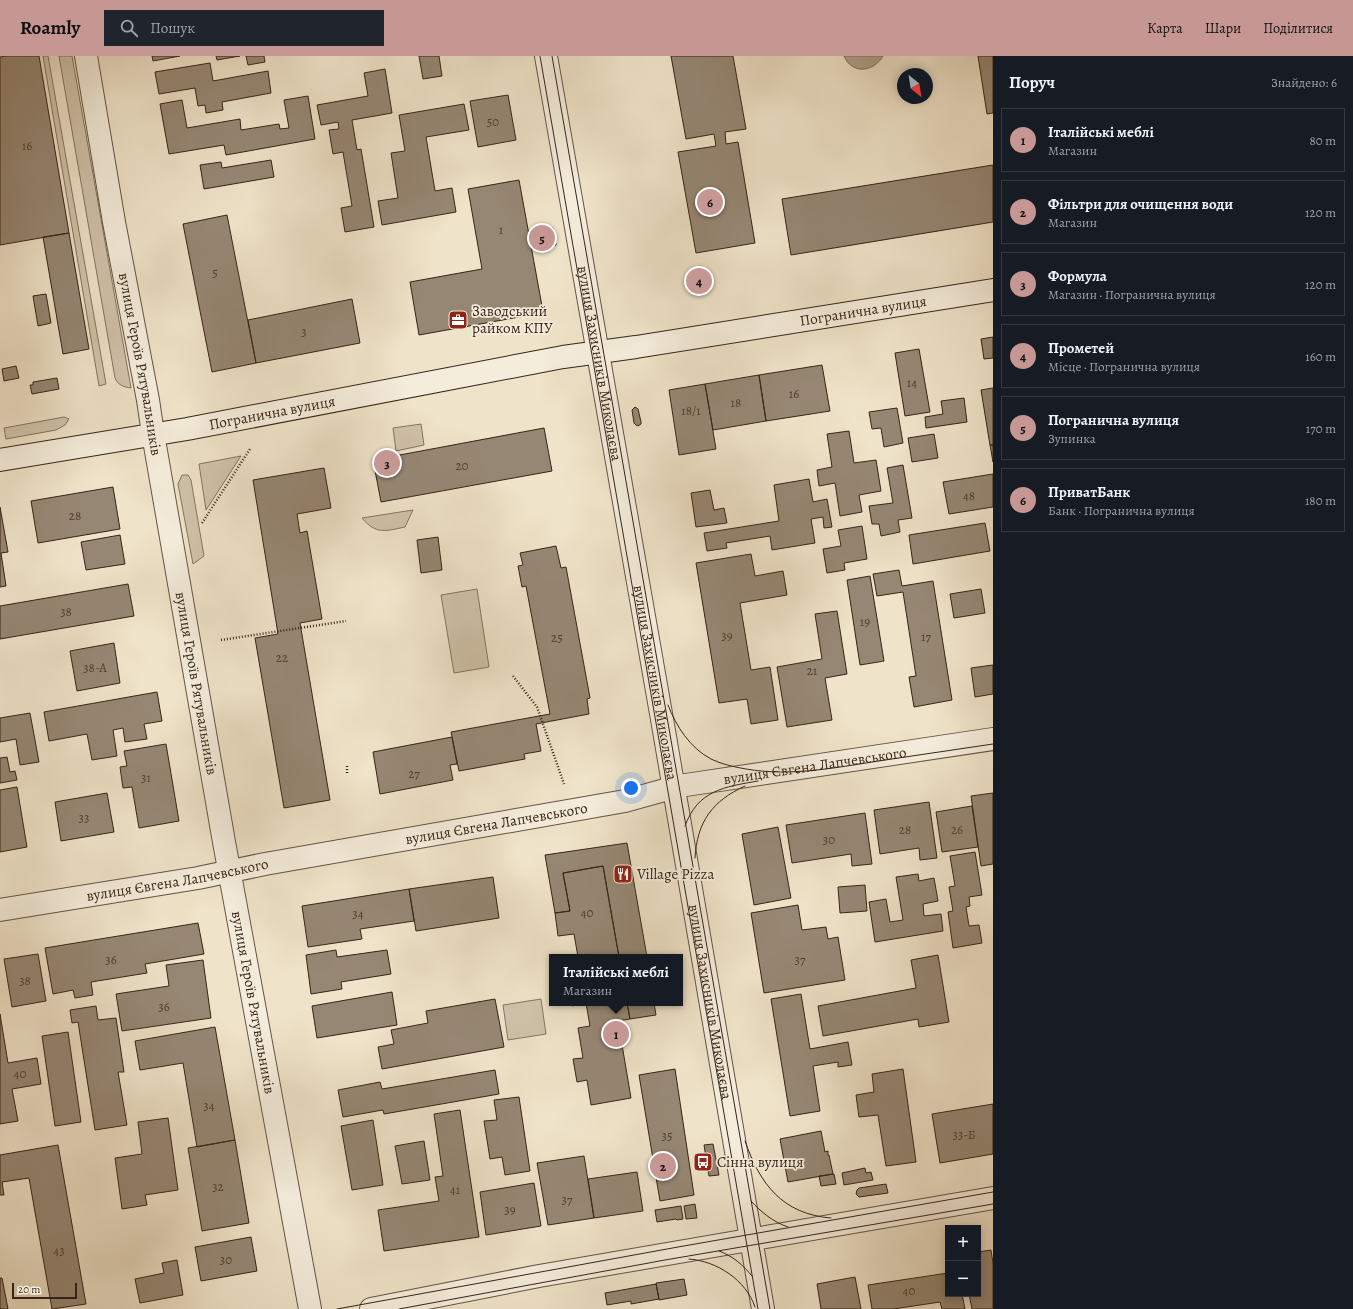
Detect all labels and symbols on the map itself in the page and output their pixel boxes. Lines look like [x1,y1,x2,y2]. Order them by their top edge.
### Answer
north arrow [897,68,933,104]
house number: 50 [487,113,499,130]
house number: 16 [22,137,32,154]
pin: 6 [697,187,723,217]
house number: 1 [499,221,504,238]
pin: 5 [529,223,555,253]
house number: 5 [212,264,218,281]
street label: вулиця Захисників Миколаєва [573,264,627,463]
pin: 4 [686,266,712,296]
street label: вулиця Героїв Рятувальників [114,271,167,457]
street label: Погранична вулиця [798,291,928,331]
place label: Заводський райком КПУ [472,301,553,338]
office icon: Заводський райком КПУ [447,309,469,331]
house number: 3 [301,323,307,340]
house number: 14 [907,374,917,391]
house number: 16 [789,385,799,402]
street label: Погранична вулиця [207,391,337,435]
house number: 18 [731,394,741,411]
house number: 18/1 [681,402,701,419]
pin: 3 [374,448,400,478]
house number: 20 [455,457,469,474]
house number: 48 [963,487,975,504]
house number: 28 [69,507,81,524]
street label: вулиця Захисників Миколаєва [629,583,682,782]
street label: вулиця Героїв Рятувальників [171,590,222,776]
house number: 38 [60,603,72,620]
house number: 19 [860,613,870,630]
house number: 39 [721,627,733,644]
house number: 17 [921,628,931,645]
house number: 25 [551,629,563,646]
house number: 22 [276,649,288,666]
house number: 38-А [83,659,107,676]
house number: 21 [807,662,818,679]
street label: вулиця Євгена Лапчевського [722,742,908,789]
house number: 27 [408,765,420,782]
house number: 31 [141,769,151,786]
your location [621,778,641,798]
street label: вулиця Євгена Лапчевського [404,798,589,849]
house number: 33 [79,809,89,826]
house number: 28 [899,821,911,838]
house number: 26 [951,821,963,838]
house number: 30 [823,831,835,848]
street label: вулиця Євгена Лапчевського [85,854,270,906]
restaurant icon: Village Pizza [612,863,634,885]
place label: Village Pizza [636,864,714,884]
street label: вулиця Захисників Миколаєва [684,903,737,1101]
house number: 40 [581,904,593,921]
house number: 34 [352,905,364,922]
street label: вулиця Героїв Рятувальників [227,909,280,1095]
house number: 36 [105,951,117,968]
house number: 37 [795,951,806,968]
house number: 38 [19,972,31,989]
house number: 36 [158,998,170,1015]
pin: 1 [603,1019,629,1049]
house number: 40 [14,1065,26,1082]
house number: 34 [203,1097,215,1114]
house number: 33-Б [952,1126,976,1143]
house number: 35 [662,1127,673,1144]
pin: 2 [650,1151,676,1181]
bus stop icon: Сінна вулиця [692,1151,714,1173]
place label: Сінна вулиця [717,1152,803,1172]
house number: 32 [212,1178,224,1195]
house number: 41 [450,1181,461,1198]
house number: 37 [562,1191,573,1208]
house number: 39 [504,1201,516,1218]
house number: 43 [53,1242,65,1259]
house number: 30 [220,1251,232,1268]
scale bar [12,1281,77,1300]
house number: 40 [903,1282,915,1299]

